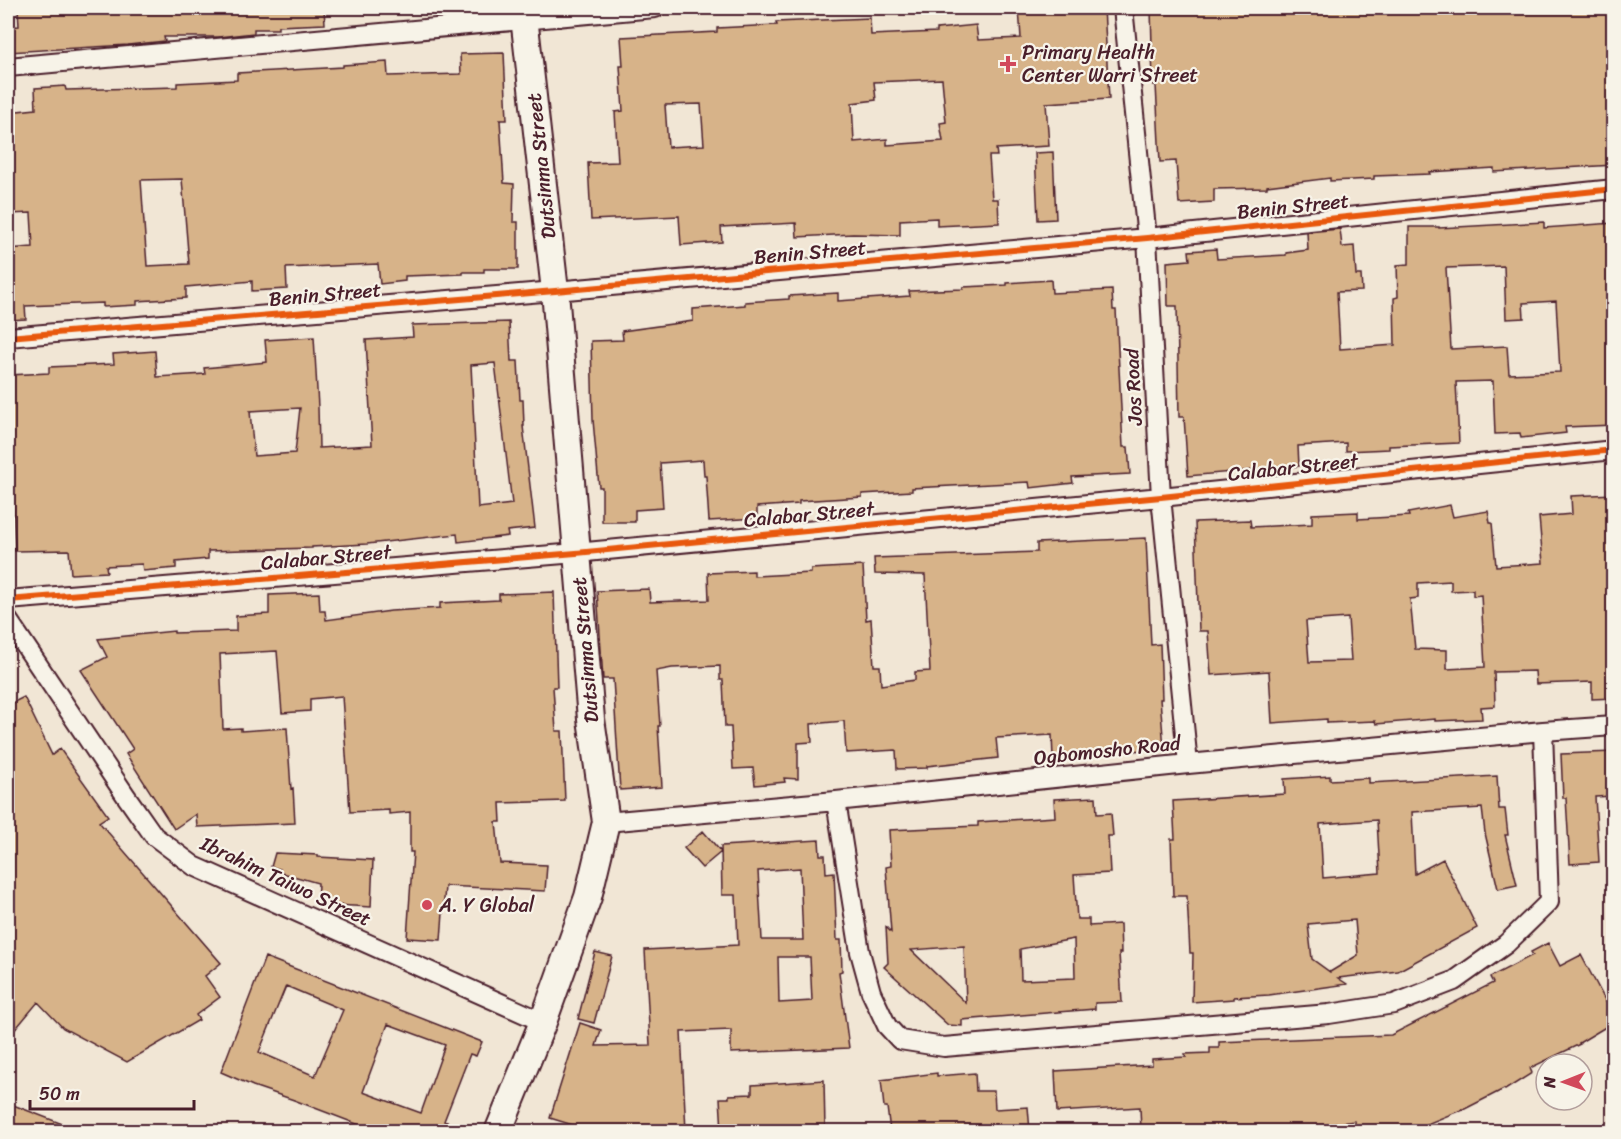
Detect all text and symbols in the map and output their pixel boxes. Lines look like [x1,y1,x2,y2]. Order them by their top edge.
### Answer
place label: Primary Health Center Warri Street [1022,35,1198,93]
marker: Primary Health Center Warri Street [999,55,1017,73]
street label: Dutsinma Street [516,91,567,241]
street label: Benin Street [1235,183,1351,230]
street label: Benin Street [752,230,868,275]
street label: Benin Street [267,272,383,317]
street label: Jos Road [1114,346,1153,427]
street label: Calabar Street [1226,443,1361,492]
street label: Calabar Street [743,491,877,538]
street label: Calabar Street [260,534,394,581]
street label: Dutsinma Street [562,575,609,724]
street label: Ogbomosho Road [1032,725,1183,776]
street label: Ibrahim Taiwo Street [194,826,377,937]
place label: A. Y Global [438,888,535,923]
marker: A. Y Global [420,898,434,912]
north arrow [1534,1052,1594,1112]
scale bar [30,1073,194,1111]
text: N [1535,1076,1564,1089]
text: 50 m [39,1078,80,1110]

